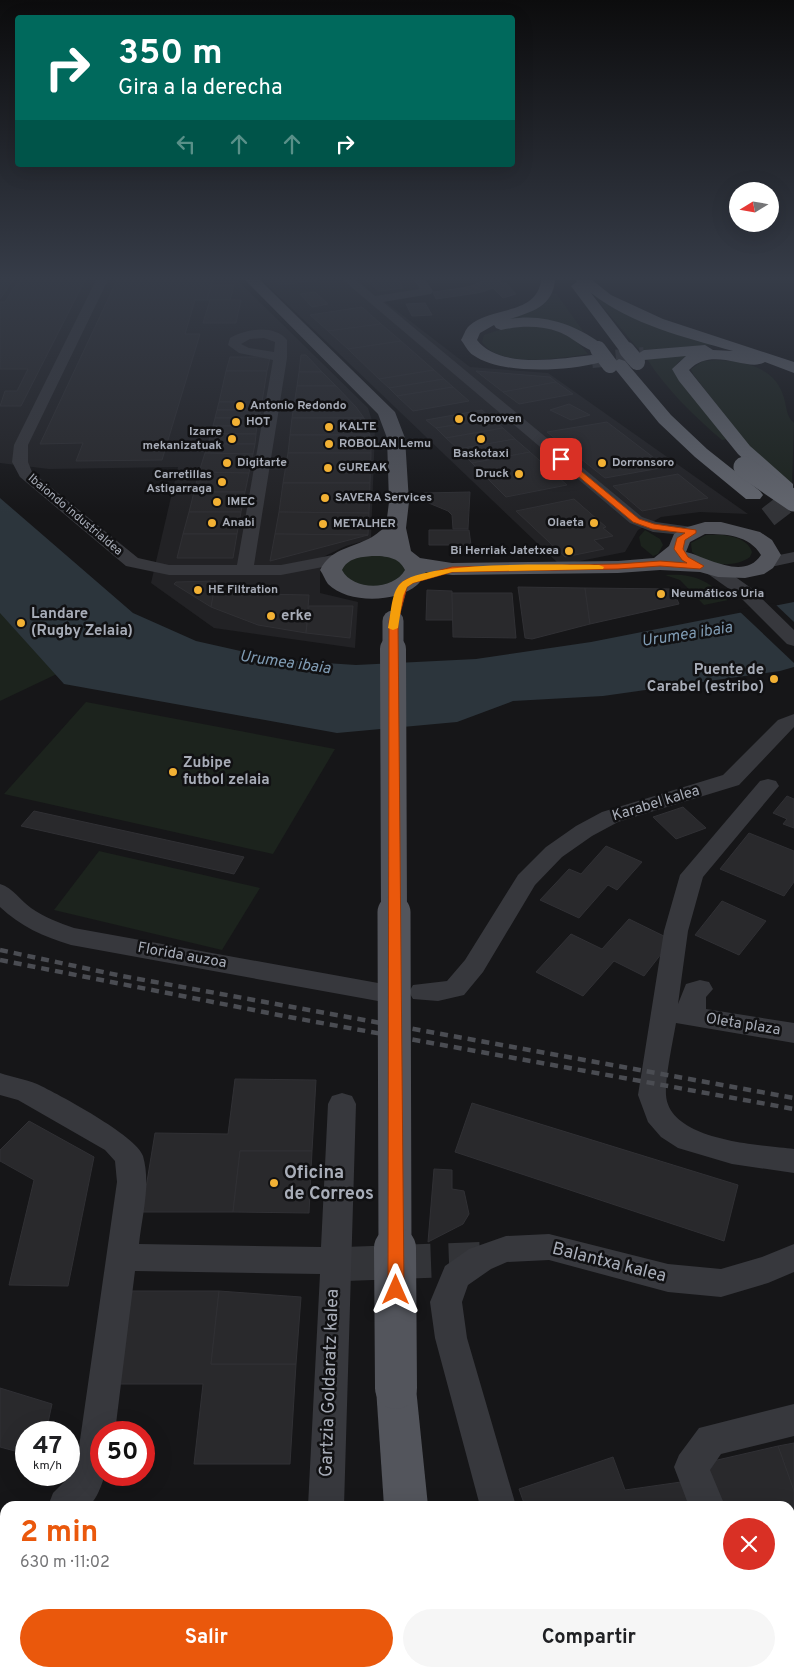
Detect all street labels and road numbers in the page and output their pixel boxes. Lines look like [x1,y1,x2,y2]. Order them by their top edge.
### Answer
street label: Ibaiondo industrialdea [24,471,126,559]
street label: Karabel kalea [610,782,702,826]
street label: Florida auzoa [136,939,228,973]
street label: Oleta plaza [704,1010,782,1040]
street label: Balantxa kalea [549,1238,669,1288]
street label: Gartzia Goldaratz kalea [315,1288,345,1478]

